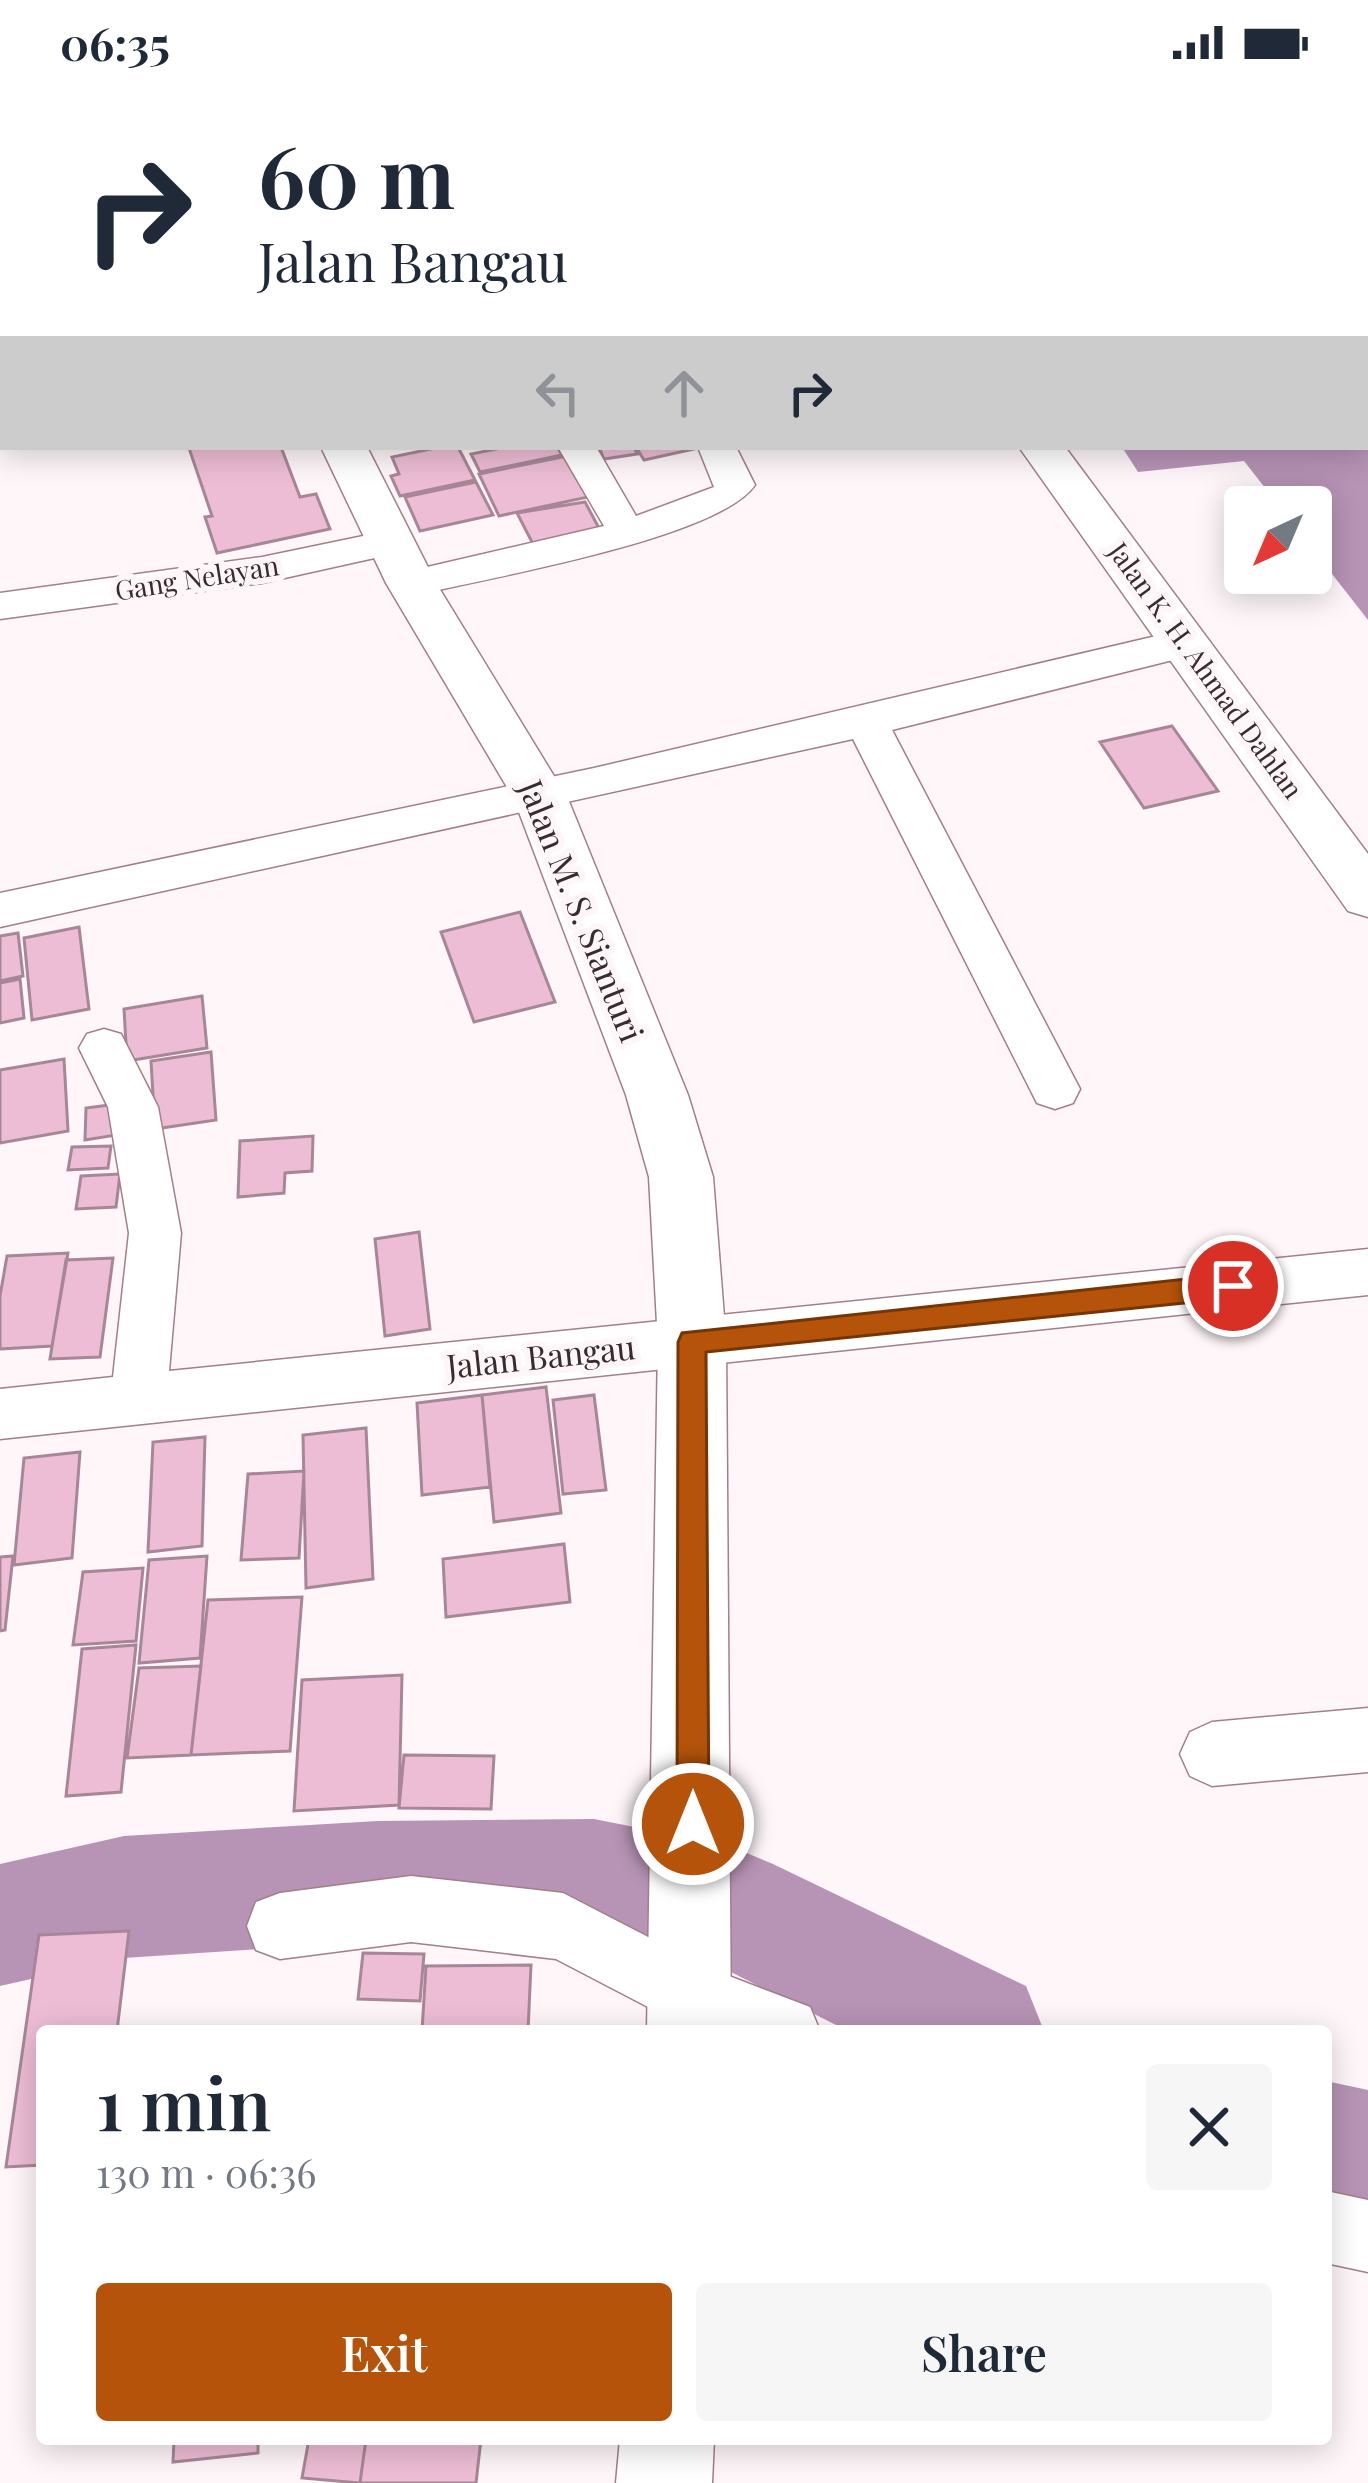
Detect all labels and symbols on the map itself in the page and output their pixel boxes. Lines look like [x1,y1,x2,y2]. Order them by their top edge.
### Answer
north arrow [1224,486,1332,594]
street label: Jalan K. H. Ahmad Dahlan [1101,534,1312,805]
street label: Gang Nelayan [112,546,281,608]
street label: Jalan M. S. Sianturi [510,772,655,1048]
pin [1182,1235,1284,1337]
street label: Jalan Bangau [443,1323,637,1387]
position arrow [630,1761,756,1887]

